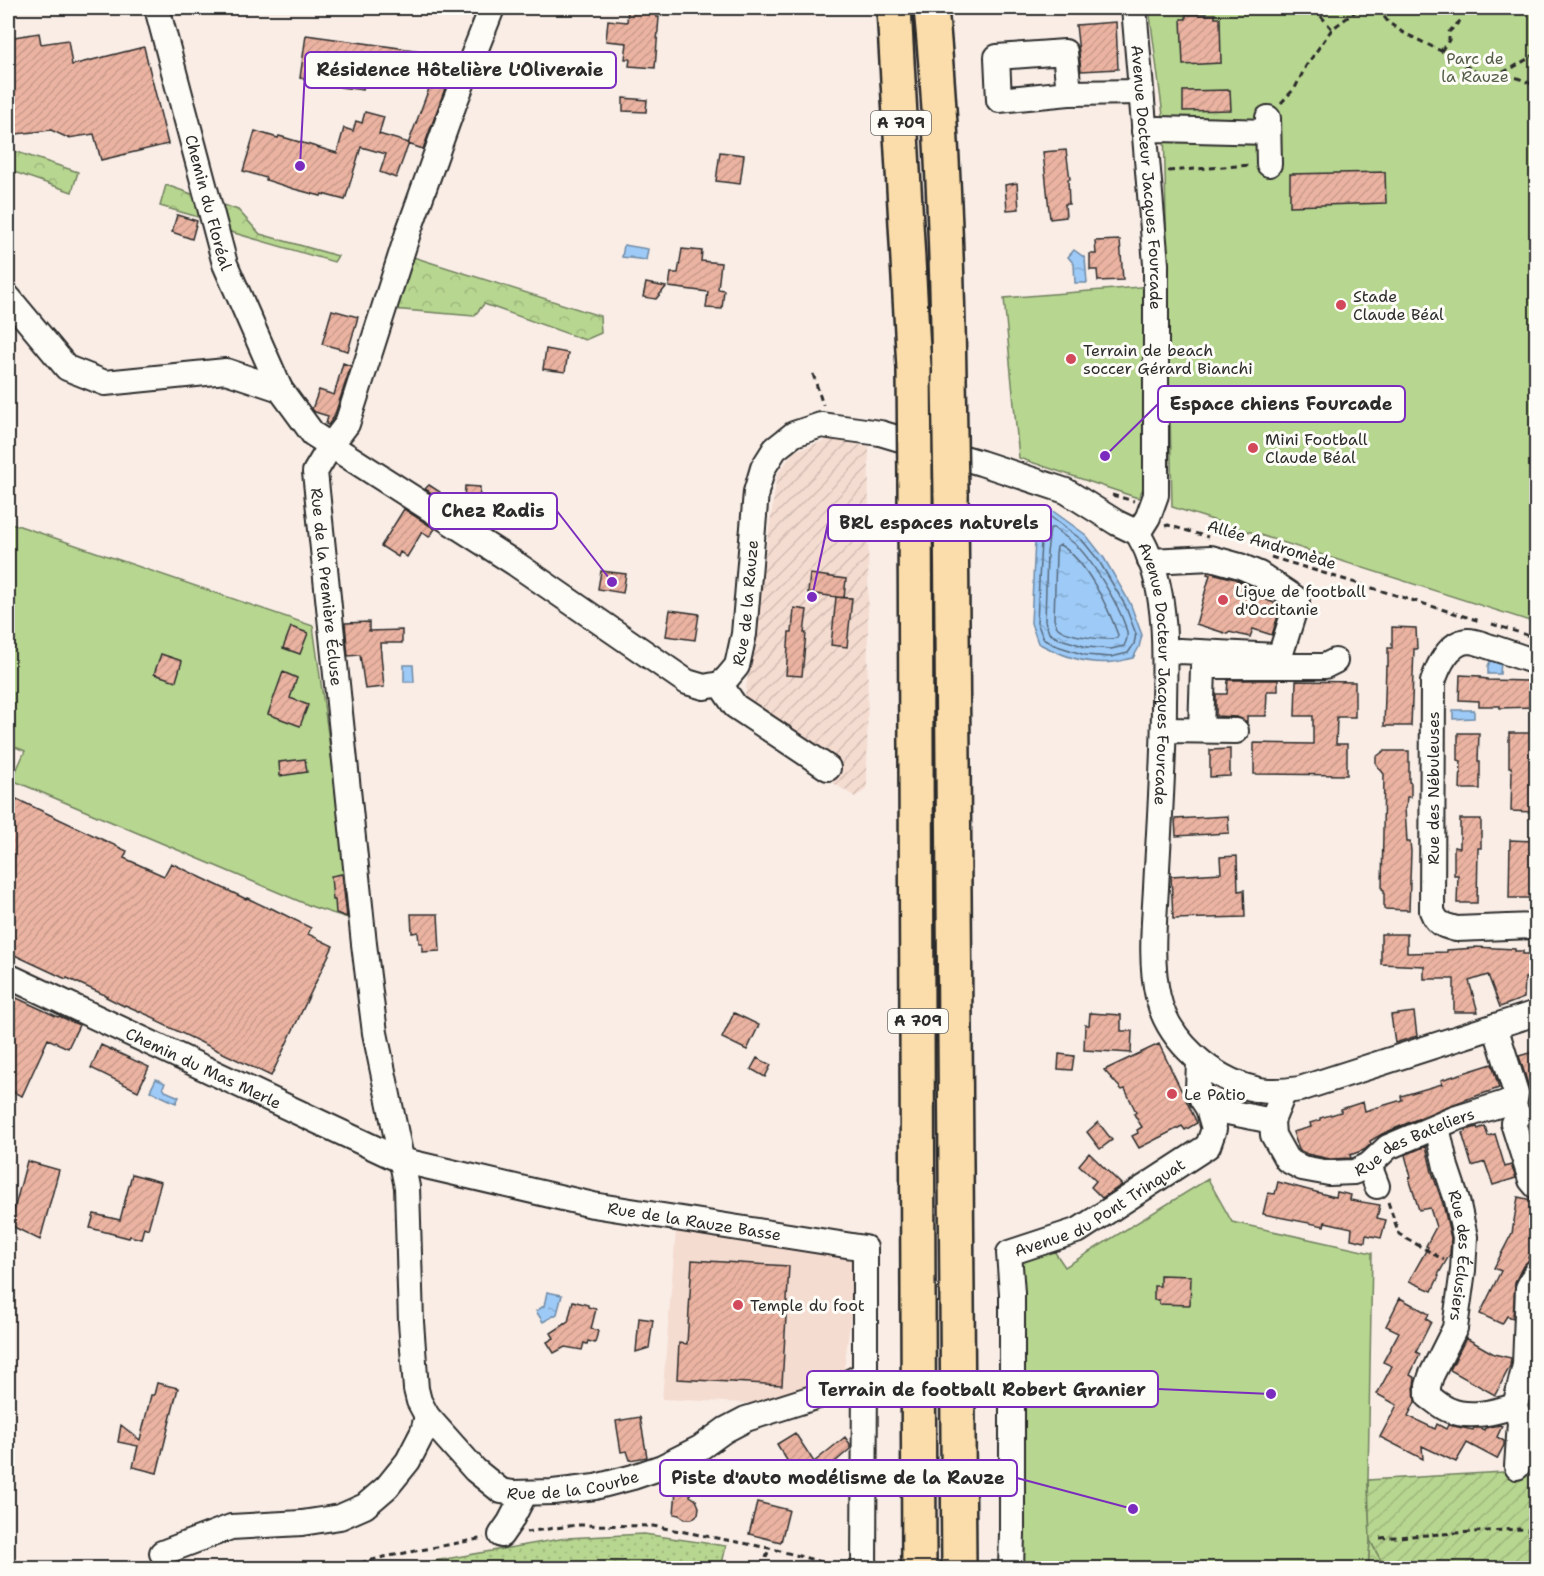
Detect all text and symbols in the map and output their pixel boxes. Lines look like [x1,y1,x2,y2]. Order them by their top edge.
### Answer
street label: Avenue Docteur Jacques Fourcade [1126,44,1166,310]
park label: Parc de la Rauze [1441,48,1509,87]
callout: Résidence Hôtelière L'Oliveraie [305,52,616,88]
text: Résidence Hôtelière L'Oliveraie [317,58,604,82]
road number: A 709 [871,111,931,135]
street label: Chemin du Floréal [180,132,237,274]
place label: Stade Claude Béal [1353,286,1444,325]
marker: Stade Claude Béal [1334,298,1348,312]
place label: Terrain de beach soccer Gérard Bianchi [1083,340,1253,379]
marker: Terrain de beach soccer Gérard Bianchi [1064,352,1078,366]
callout: Espace chiens Fourcade [1158,386,1405,422]
text: Espace chiens Fourcade [1169,392,1393,416]
place label: Mini Football Claude Béal [1265,429,1368,468]
marker: Mini Football Claude Béal [1246,441,1260,455]
street label: Rue de la Première Écluse [306,487,347,687]
callout: Chez Radis [429,493,557,529]
text: Chez Radis [441,499,545,523]
callout: BRL espaces naturels [828,505,1051,541]
text: BRL espaces naturels [839,511,1039,535]
street label: Allée Andromède [1205,515,1339,574]
street label: Rue de la Rauze [727,539,763,668]
street label: Avenue Docteur Jacques Fourcade [1133,539,1175,806]
place label: Ligue de football d'Occitanie [1235,581,1366,620]
marker: Ligue de football d'Occitanie [1216,593,1230,607]
street label: Rue des Nébuleuses [1423,711,1444,865]
road number: A 709 [888,1009,948,1033]
street label: Chemin du Mas Merle [122,1023,285,1114]
place label: Le Patio [1184,1084,1246,1105]
marker: Le Patio [1165,1087,1179,1101]
street label: Rue des Bateliers [1351,1103,1477,1181]
street label: Avenue du Pont Trinquat [1011,1154,1189,1262]
street label: Rue des Éclusiers [1443,1187,1475,1323]
street label: Rue de la Rauze Basse [606,1197,783,1246]
place label: Temple du foot [750,1295,865,1316]
marker: Temple du foot [731,1298,745,1312]
callout: Terrain de football Robert Granier [807,1371,1158,1407]
text: Terrain de football Robert Granier [818,1378,1146,1402]
callout: Piste d'auto modélisme de la Rauze [660,1460,1017,1496]
street label: Rue de la Courbe [505,1466,642,1505]
text: Piste d'auto modélisme de la Rauze [671,1466,1005,1490]

